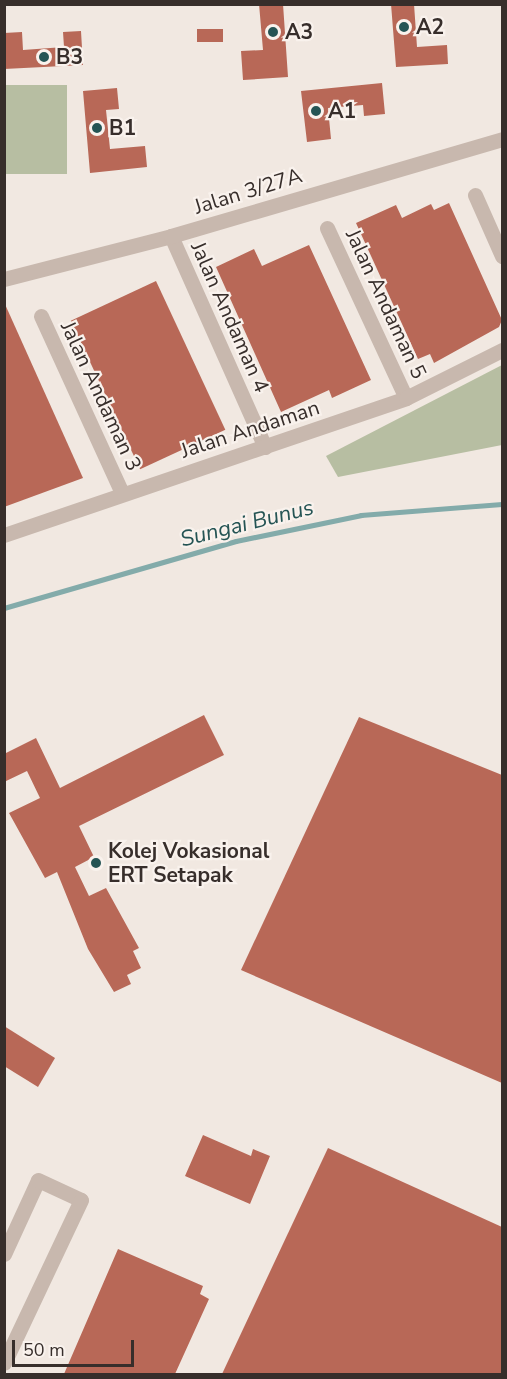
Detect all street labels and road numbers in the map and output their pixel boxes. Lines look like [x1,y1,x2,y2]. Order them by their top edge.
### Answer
street label: Jalan 3/27A [191,163,305,219]
street label: Jalan Andaman 5 [340,225,432,383]
street label: Jalan Andaman 4 [185,238,275,396]
street label: Jalan Andaman 3 [55,317,147,475]
street label: Jalan Andaman [178,395,322,463]

